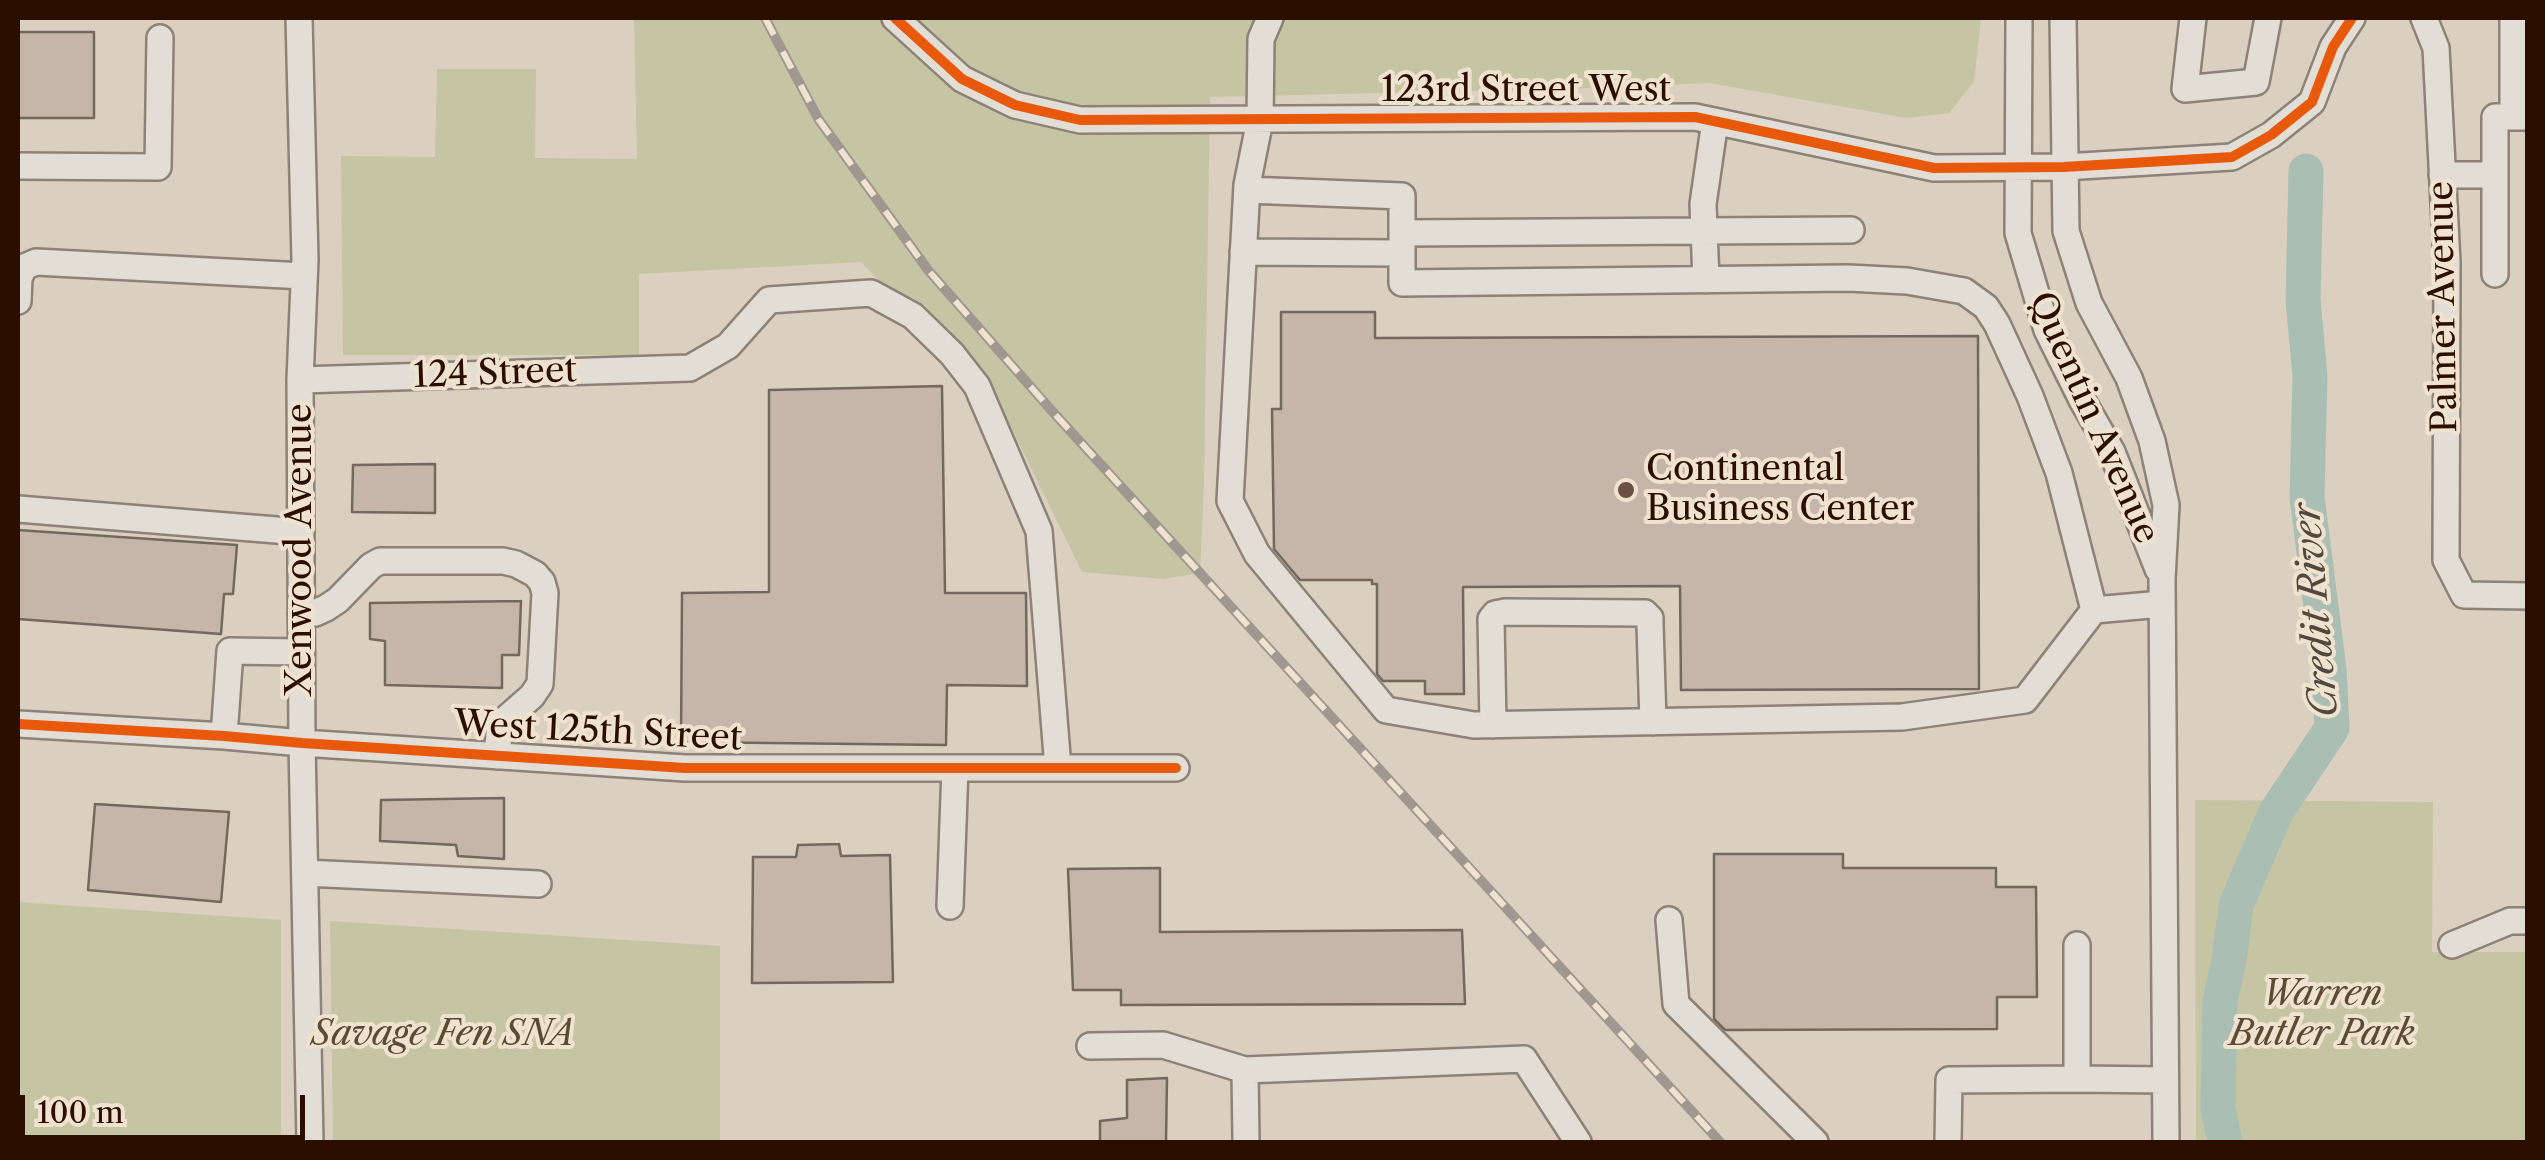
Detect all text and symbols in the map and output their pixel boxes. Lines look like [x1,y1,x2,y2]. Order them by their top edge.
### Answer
street label: 123rd Street West [1381,70,1671,112]
street label: Palmer Avenue [2421,181,2467,433]
street label: Quentin Avenue [2019,286,2167,550]
street label: 124 Street [413,350,577,398]
street label: Xenwood Avenue [280,403,322,697]
place label: Continental Business Center [1646,449,1914,531]
marker: Continental Business Center [1615,479,1637,501]
water label: Credit River [2285,501,2349,719]
street label: West 125th Street [453,703,743,761]
park label: Warren Butler Park [2229,974,2415,1056]
park label: Savage Fen SNA [311,1014,575,1056]
scale bar [25,1075,310,1137]
text: 100 m [37,1094,124,1131]

